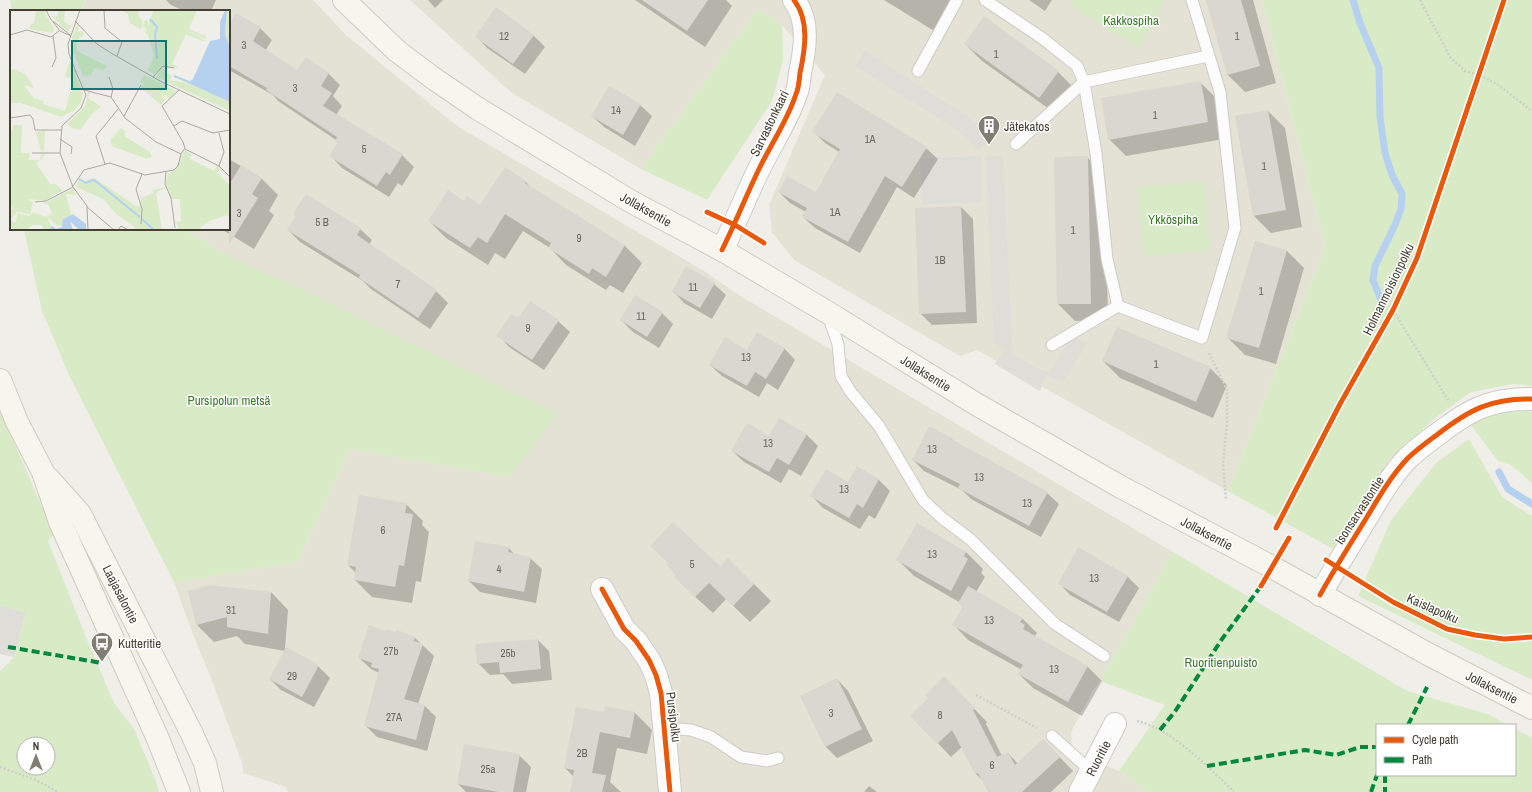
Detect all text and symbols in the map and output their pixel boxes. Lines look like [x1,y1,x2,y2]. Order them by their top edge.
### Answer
inset map [10,10,230,230]
park label: Kakkospiha [1103,12,1159,29]
house number: 12 [499,29,509,43]
house number: 1 [1234,29,1240,43]
house number: 3 [241,38,247,52]
house number: 1 [993,47,999,61]
house number: 3 [292,81,298,95]
street label: Sarvastonkaari [746,87,793,159]
house number: 14 [611,103,621,117]
house number: 1 [1152,108,1158,122]
building icon: Jätekatos [976,113,1002,146]
place label: Jätekatos [1004,118,1050,135]
house number: 1A [864,132,876,146]
house number: 5 [361,142,367,156]
house number: 1 [1261,159,1267,173]
street label: Jollaksentie [617,188,675,231]
house number: 1A [829,205,841,219]
house number: 3 [236,206,242,220]
park label: Ykköspiha [1148,211,1198,228]
house number: 5 B [315,215,329,229]
house number: 1 [1070,223,1076,237]
house number: 9 [576,231,582,245]
street label: Holmanmoisionpolku [1359,240,1418,338]
house number: 1B [934,253,946,267]
house number: 7 [395,277,401,291]
house number: 11 [688,280,698,294]
house number: 1 [1258,284,1264,298]
house number: 11 [636,309,646,323]
house number: 9 [525,321,531,335]
house number: 13 [741,350,751,364]
street label: Jollaksentie [897,351,954,396]
house number: 1 [1153,357,1159,371]
park label: Pursipolun metsä [188,392,271,409]
house number: 13 [763,436,773,450]
house number: 13 [927,442,937,456]
house number: 13 [974,470,984,484]
street label: Isonsarvastontie [1331,473,1388,548]
house number: 13 [839,482,849,496]
house number: 13 [1022,496,1032,510]
street label: Jollaksentie [1178,513,1236,554]
house number: 6 [380,523,386,537]
house number: 13 [927,547,937,561]
house number: 5 [689,557,695,571]
street label: Laajasalontie [99,562,143,626]
house number: 4 [496,562,502,576]
house number: 13 [1089,571,1099,585]
street label: Kaislapolku [1404,589,1461,627]
house number: 31 [226,603,236,617]
house number: 13 [984,613,994,627]
bus stop icon: Kutteritie [89,630,115,663]
place label: Kutteritie [118,635,161,652]
house number: 27b [383,644,399,658]
house number: 25b [500,646,516,660]
park label: Ruoritienpuisto [1185,654,1258,671]
house number: 13 [1049,662,1059,676]
street label: Jollaksentie [1463,667,1521,708]
house number: 29 [287,669,297,683]
street label: Pursipolku [662,691,685,743]
house number: 3 [828,706,834,720]
house number: 8 [937,708,943,722]
house number: 27A [386,710,403,724]
legend [1376,724,1516,776]
text: Cycle path [1412,732,1459,748]
north arrow [16,736,56,776]
street label: Ruoritie [1082,737,1115,779]
text: N [33,739,39,753]
house number: 2B [576,746,588,760]
text: Path [1412,752,1432,768]
house number: 6 [989,758,995,772]
house number: 25a [480,762,496,776]

